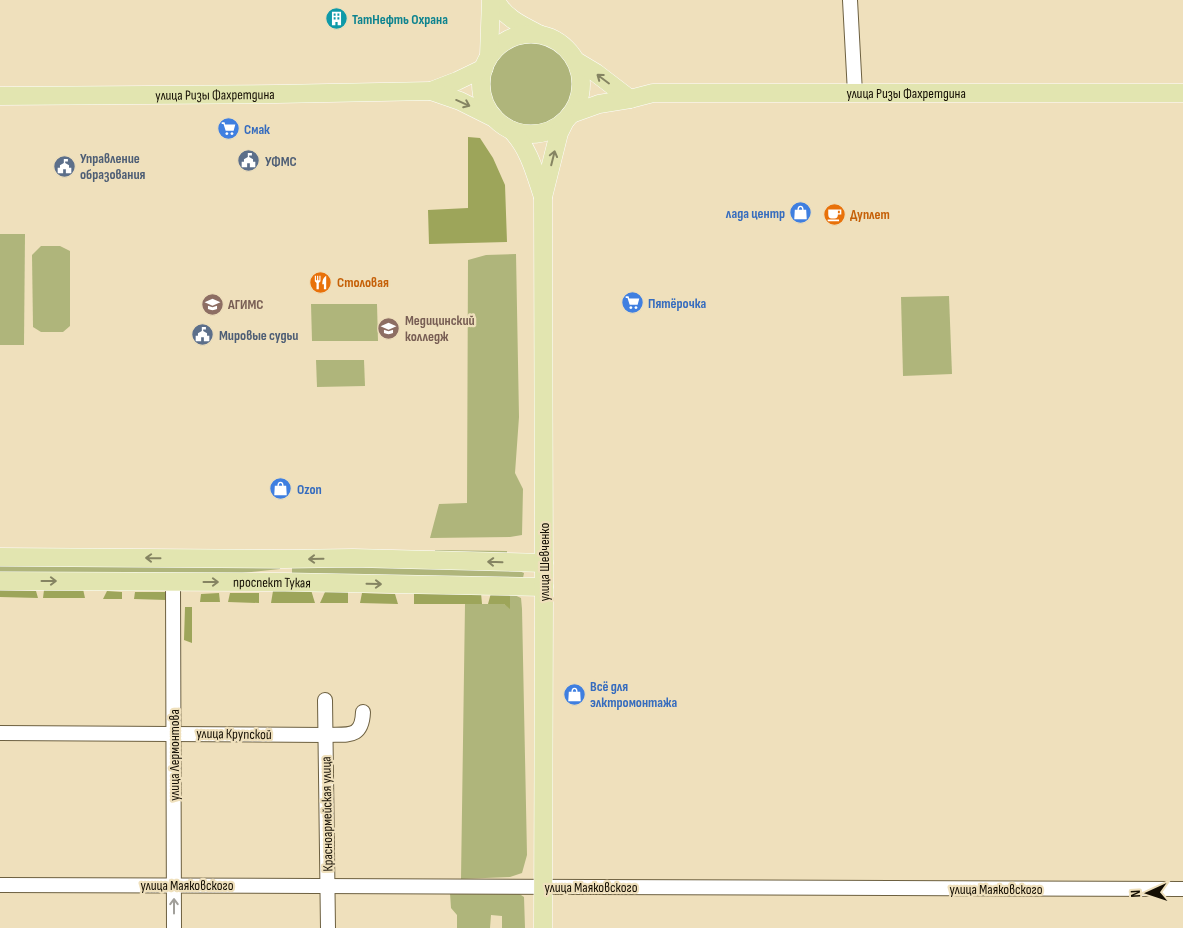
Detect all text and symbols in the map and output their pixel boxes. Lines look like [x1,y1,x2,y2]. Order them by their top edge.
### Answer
building icon: ТатНефть Охрана [324,7,348,31]
place label: ТатНефть Охрана [352,11,448,28]
one-way arrow [596,74,610,84]
street label: улица Ризы Фахретдина [846,85,966,102]
street label: улица Ризы Фахретдина [155,86,275,103]
one-way arrow [455,98,470,108]
supermarket icon: Смак [216,117,240,141]
place label: Смак [244,121,270,138]
public building icon: УФМС [237,149,261,173]
place label: Управление образования [80,150,146,183]
one-way arrow [549,151,558,167]
place label: УФМС [265,153,297,170]
public building icon: Управление образования [52,154,76,178]
shop icon: лада центр [789,201,813,225]
cafe icon: Дуплет [822,202,846,226]
place label: лада центр [726,205,785,222]
place label: Дуплет [850,206,890,223]
restaurant icon: Столовая [309,270,333,294]
place label: Столовая [337,274,389,291]
supermarket icon: Пятёрочка [620,291,644,315]
school or university icon: АГИМС [200,292,224,316]
place label: Пятёрочка [648,295,706,312]
place label: АГИМС [227,296,263,313]
place label: Медицинский колледж [405,312,475,345]
school or university icon: Медицинский колледж [377,316,401,340]
public building icon: Мировые судьи [191,323,215,347]
place label: Мировые судьи [219,327,298,344]
shop icon: Ozon [269,477,293,501]
place label: Ozon [297,481,322,498]
street label: улица Шевченко [536,522,553,601]
one-way arrow [145,553,162,563]
one-way arrow [308,554,324,564]
one-way arrow [488,558,504,567]
street label: проспект Тукая [233,573,311,591]
one-way arrow [40,576,56,586]
one-way arrow [203,577,219,586]
one-way arrow [365,579,381,589]
place label: Всё для элктромонтажа [590,678,678,711]
shop icon: Всё для элктромонтажа [562,682,586,706]
street label: улица Лермонтова [166,709,183,801]
street label: улица Крупской [196,725,272,743]
street label: Красноармейская улица [317,756,337,872]
north arrow [1123,868,1173,918]
street label: улица Маяковского [140,877,234,894]
street label: улица Маяковского [544,879,638,896]
street label: улица Маяковского [949,881,1043,898]
text: N [1127,889,1144,898]
one-way arrow [170,899,179,915]

